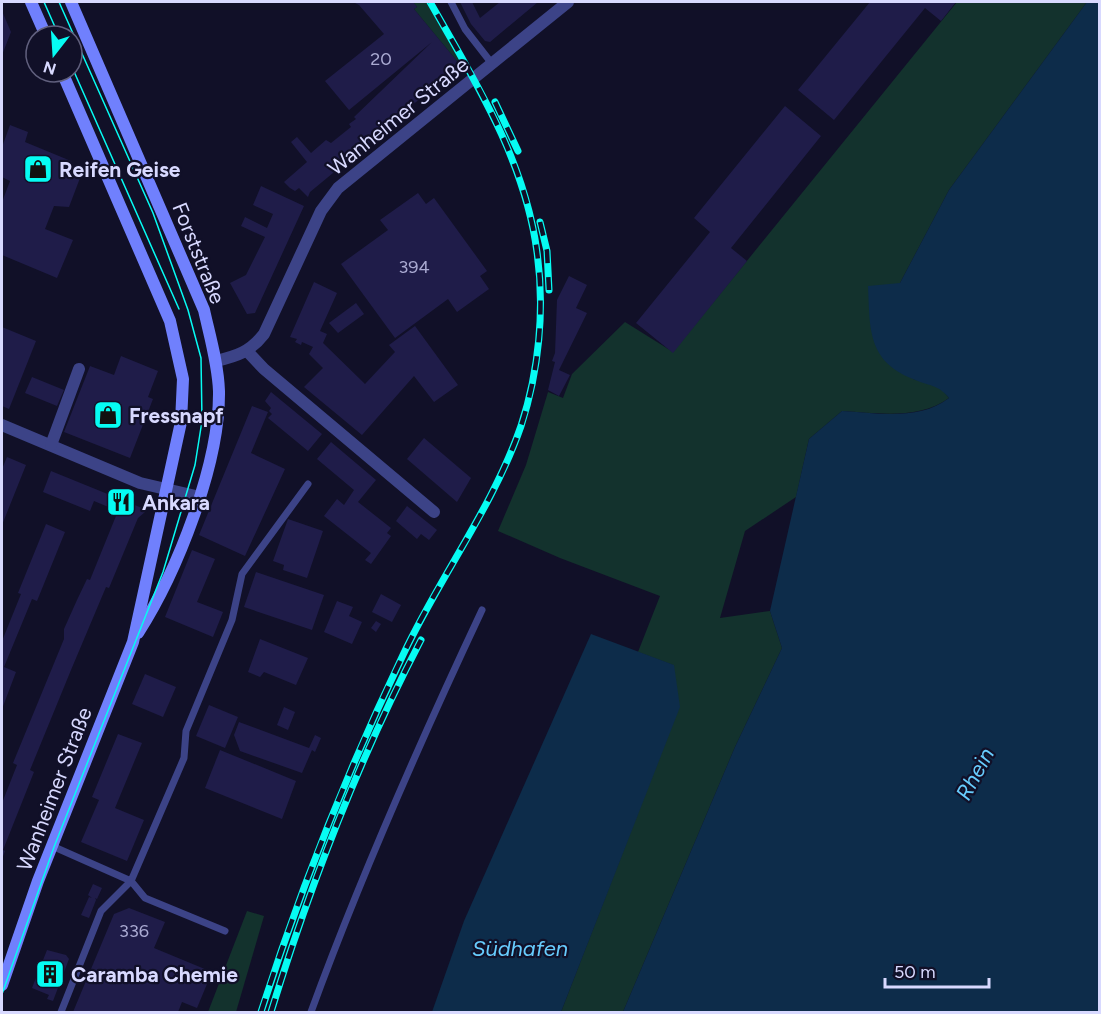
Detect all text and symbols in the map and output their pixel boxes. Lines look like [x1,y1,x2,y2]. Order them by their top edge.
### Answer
north arrow [24,24,84,84]
house number: 20 [370,48,392,70]
street label: Wanheimer Straße [323,52,473,180]
text: N [41,57,58,79]
shop icon: Reifen Geise [22,153,54,185]
place label: Reifen Geise [59,157,181,182]
street label: Forststraße [167,199,231,307]
house number: 394 [398,256,430,278]
shop icon: Fressnapf [92,399,124,431]
place label: Fressnapf [129,403,224,428]
restaurant icon: Ankara [105,486,137,518]
place label: Ankara [142,490,210,515]
street label: Wanheimer Straße [11,704,97,874]
water label: Rhein [950,743,1000,805]
house number: 336 [119,920,149,942]
water label: Südhafen [472,935,568,962]
scale bar [885,951,988,989]
building icon: Caramba Chemie [34,958,66,990]
text: 50 m [894,961,936,983]
place label: Caramba Chemie [71,962,238,987]

